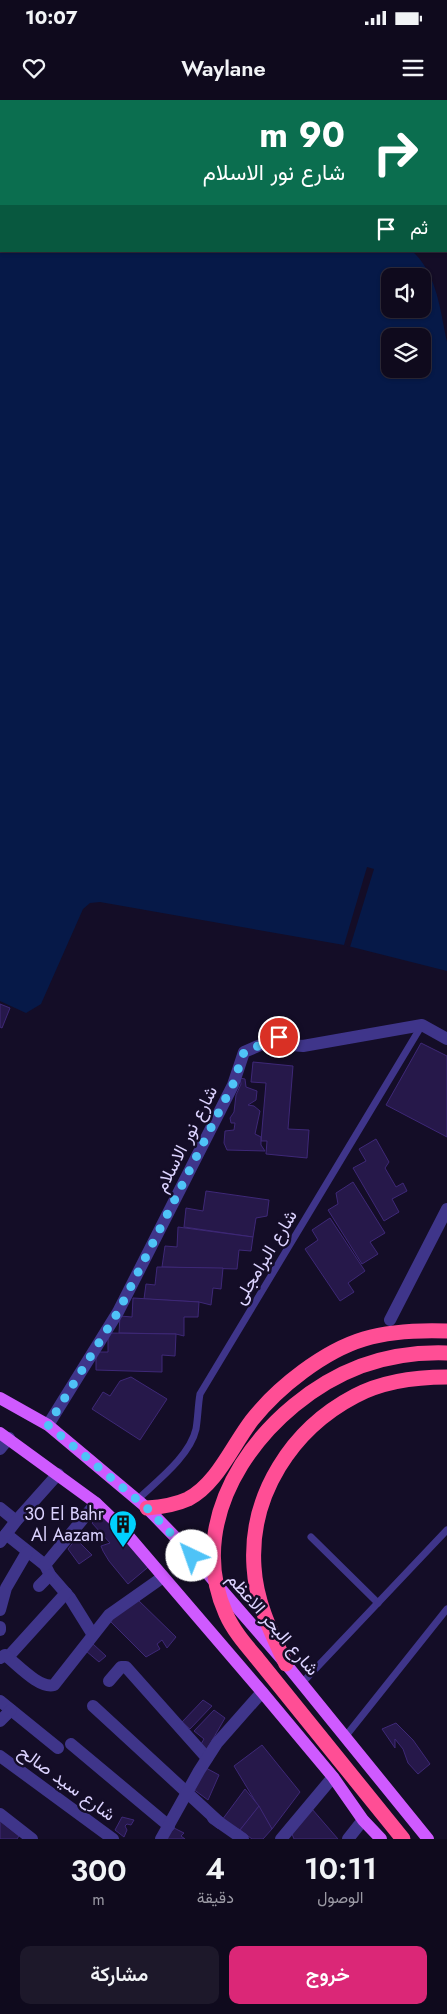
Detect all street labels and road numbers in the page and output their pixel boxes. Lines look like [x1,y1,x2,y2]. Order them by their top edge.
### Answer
street label: شارع نور الاسلام [148,1081,224,1197]
street label: شارع البرامجلى [226,1205,304,1309]
street label: شارع البحر الاعظم [221,1567,325,1681]
street label: شارع سيد صالح [13,1739,121,1827]

